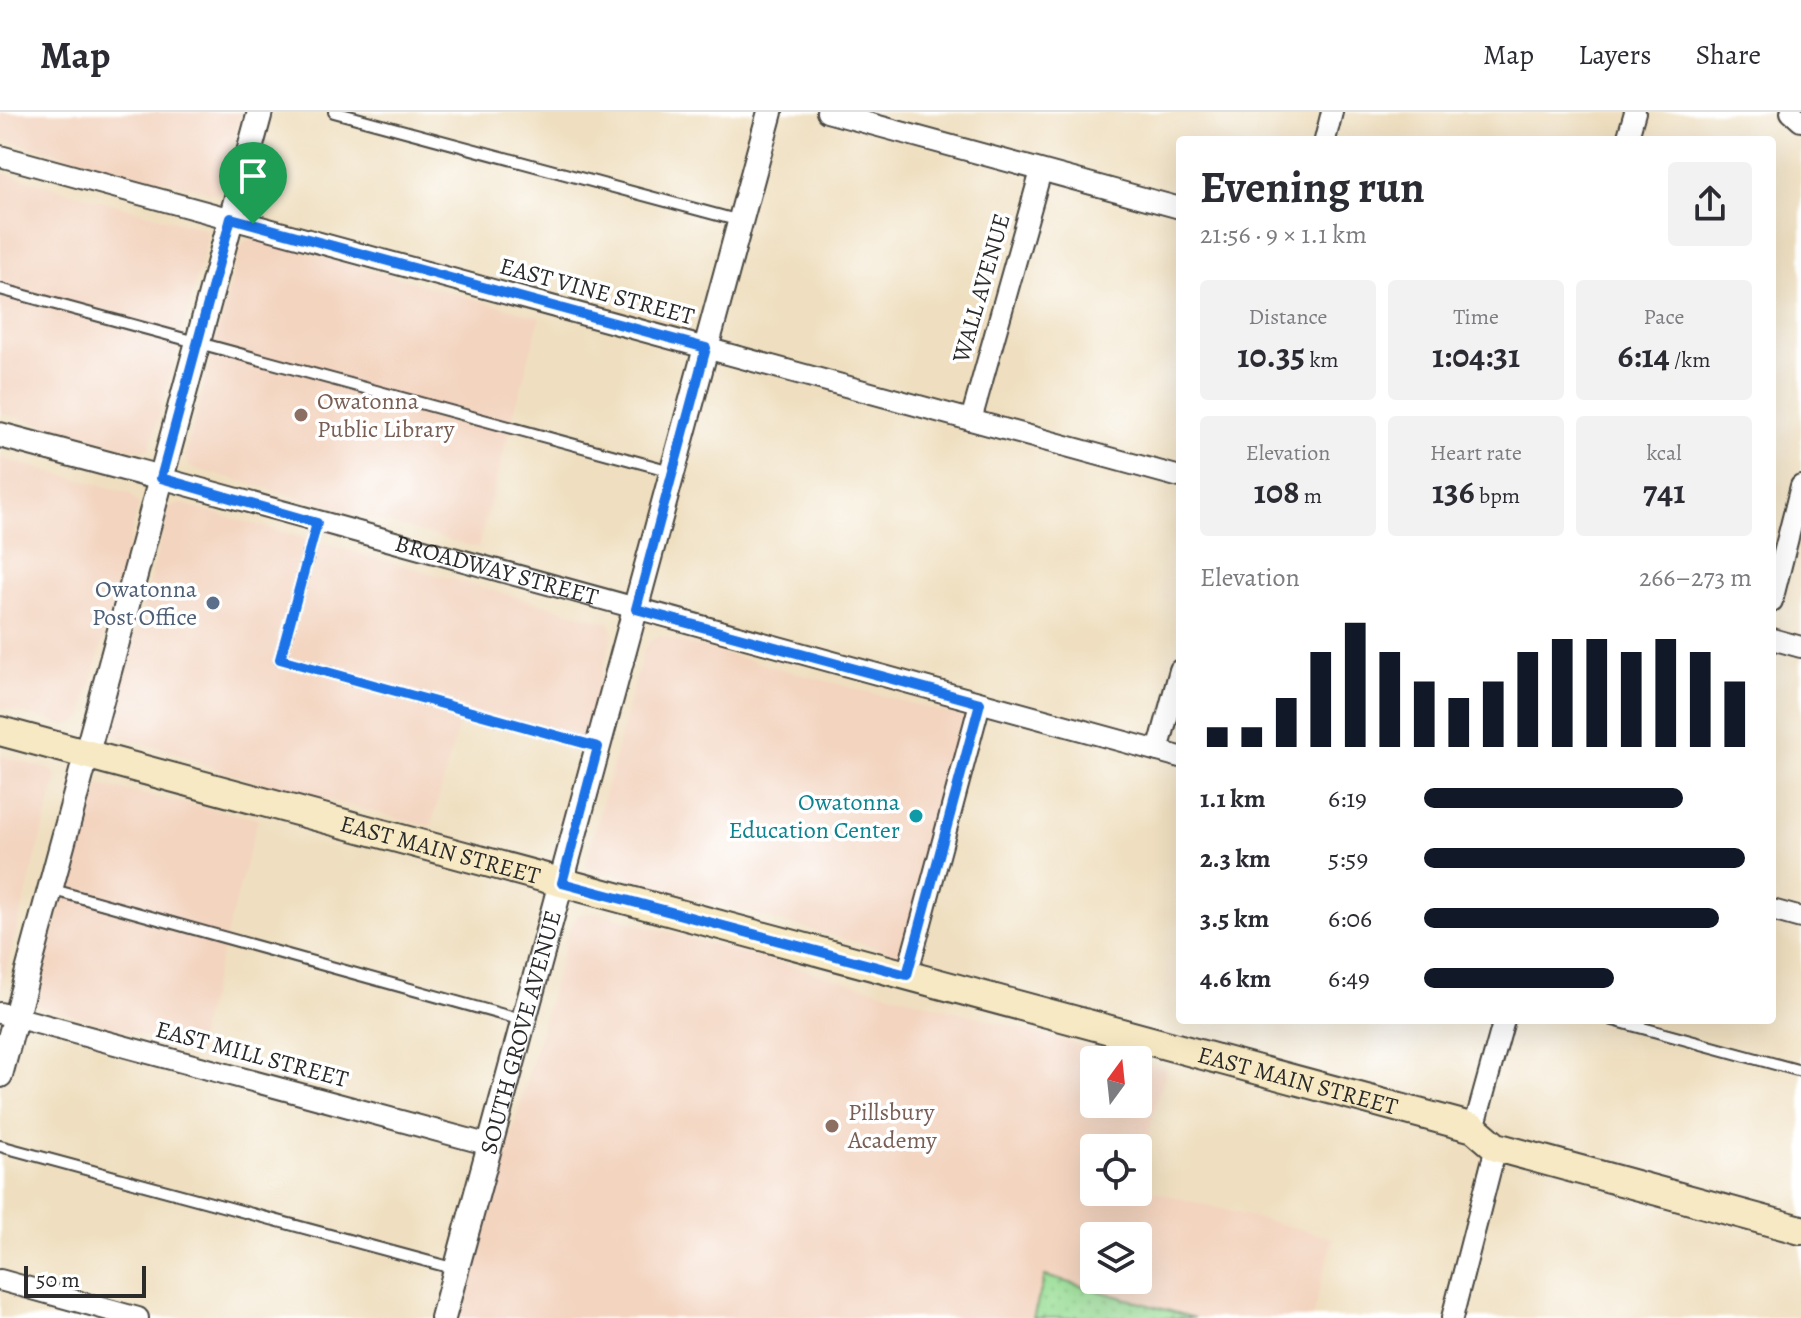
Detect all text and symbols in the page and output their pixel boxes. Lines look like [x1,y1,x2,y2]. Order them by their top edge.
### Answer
text: Map [40,29,110,81]
text: Map [1483,36,1534,74]
text: Layers [1578,36,1651,74]
text: Share [1695,36,1761,74]
pin [219,142,287,224]
icon: arrive [231,154,275,198]
text: Evening run [1200,157,1425,217]
button: share [1668,162,1752,246]
street label: WALL AVENUE [944,210,1018,367]
text: 21:56 · 9 × 1.1 km [1200,217,1367,252]
street label: EAST VINE STREET [496,250,698,332]
text: Distance [1249,302,1327,332]
text: Time [1453,302,1499,332]
text: Pace [1644,302,1684,332]
text: 10.35 [1237,332,1305,379]
text: 1:04:31 [1432,332,1520,379]
text: 6:14 [1618,332,1670,379]
text: km [1305,345,1339,375]
text: /km [1670,345,1710,375]
place label: Owatonna Public Library [317,385,455,445]
marker: Owatonna Public Library [292,406,310,424]
text: Elevation [1246,438,1330,468]
text: Heart rate [1430,438,1522,468]
text: kcal [1646,438,1682,468]
text: 108 [1254,468,1299,515]
text: 136 [1432,468,1475,515]
text: 741 [1643,468,1685,515]
text: m [1299,481,1322,511]
text: bpm [1475,481,1520,511]
street label: BROADWAY STREET [391,527,602,613]
text: Elevation [1200,560,1300,595]
text: 266–273 m [1639,560,1752,595]
place label: Owatonna Post Office [92,573,198,633]
marker: Owatonna Post Office [204,594,222,612]
text: 1.1 km [1200,781,1266,816]
text: 6:19 [1328,781,1367,816]
place label: Owatonna Education Center [729,786,901,846]
street label: EAST MAIN STREET [337,807,544,892]
marker: Owatonna Education Center [907,807,925,825]
text: 2.3 km [1200,841,1271,876]
text: 5:59 [1328,841,1368,876]
text: 3.5 km [1200,901,1269,936]
text: 6:06 [1328,901,1372,936]
street label: SOUTH GROVE AVENUE [472,907,569,1158]
text: 4.6 km [1200,961,1271,996]
text: 6:49 [1328,961,1370,996]
street label: EAST MILL STREET [152,1013,352,1095]
street label: EAST MAIN STREET [1194,1038,1401,1123]
north arrow [1080,1046,1152,1118]
map controls [1080,1046,1152,1294]
place label: Pillsbury Academy [847,1096,937,1156]
marker: Pillsbury Academy [823,1117,841,1135]
button: locate [1080,1134,1152,1206]
button: layers [1080,1222,1152,1294]
scale bar [24,1262,146,1298]
text: 50 m [36,1265,80,1295]

